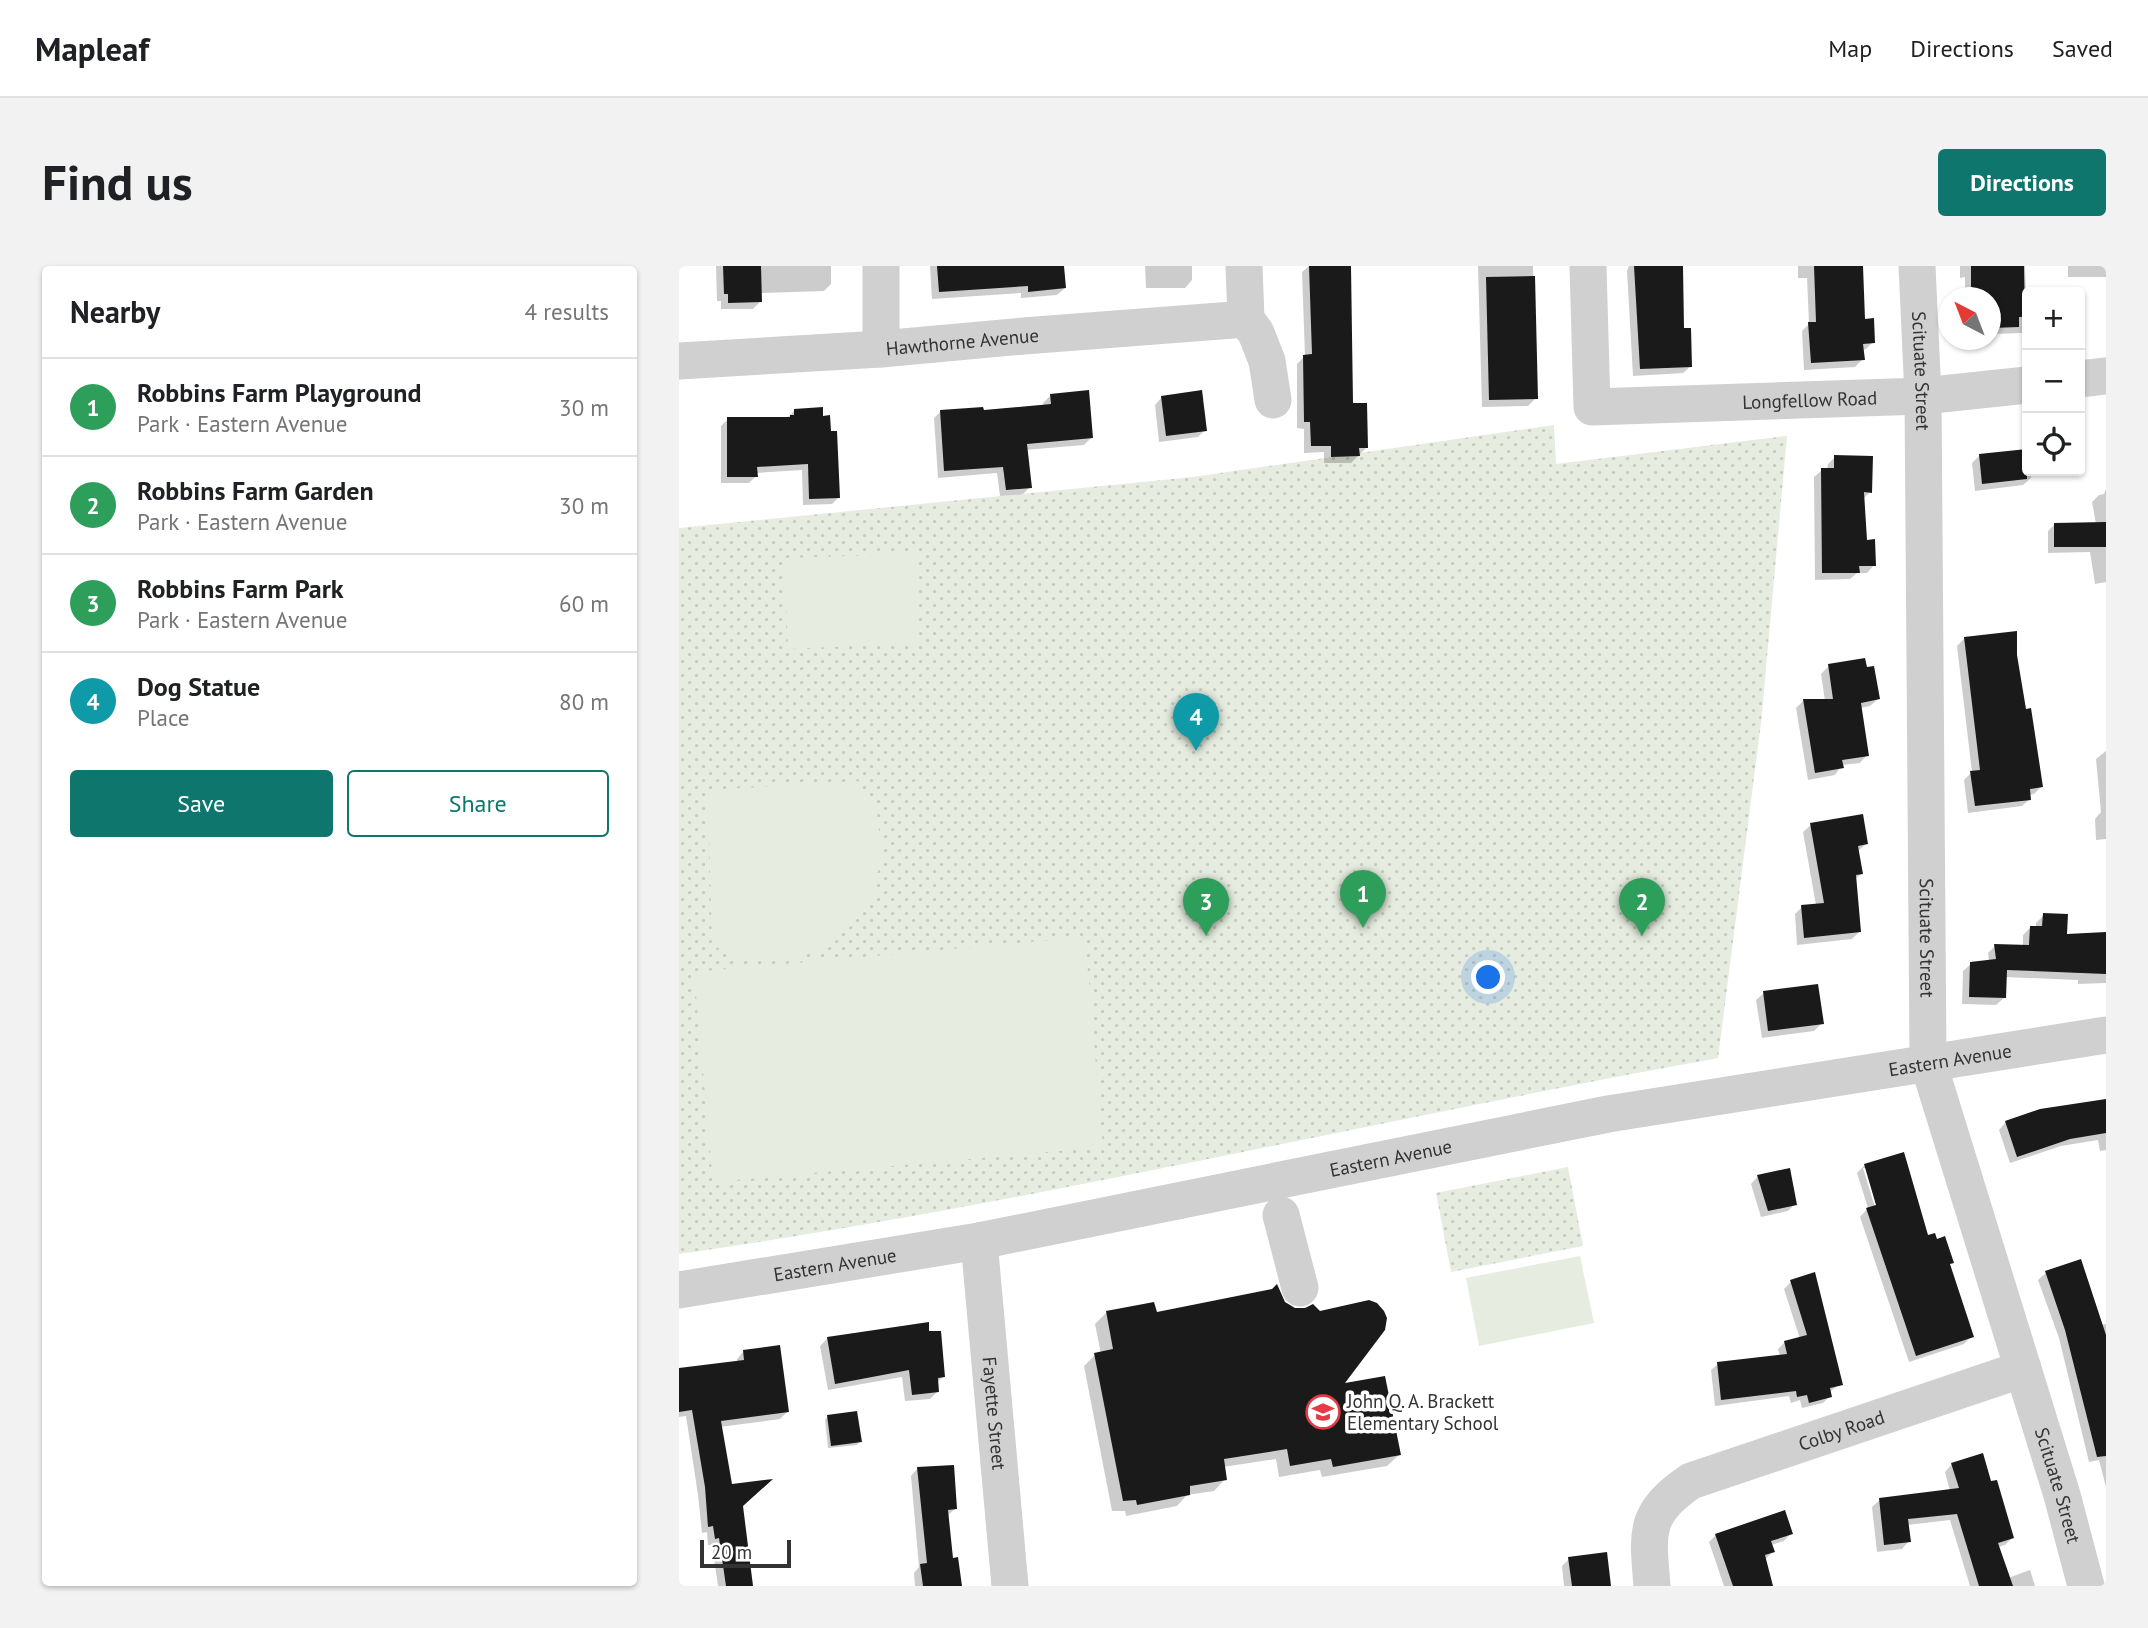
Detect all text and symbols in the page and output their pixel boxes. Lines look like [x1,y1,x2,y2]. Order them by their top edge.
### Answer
text: Mapleaf [35,27,149,70]
text: Map [1828,33,1872,64]
text: Directions [1910,33,2014,64]
text: Saved [2052,33,2113,64]
button: Directions [1938,149,2106,216]
text: Find us [42,150,193,214]
north arrow [1938,287,2001,350]
map controls [2022,287,2085,476]
button: + [2022,287,2085,350]
text: Nearby [70,292,160,331]
text: 4 results [525,297,609,326]
street label: Scituate Street [1907,311,1935,431]
street label: Hawthorne Avenue [885,323,1040,361]
button: − [2022,350,2085,413]
text: Robbins Farm Playground [137,376,422,409]
street label: Longfellow Road [1742,386,1878,414]
text: 1 [86,393,100,422]
text: 30 m [559,393,609,422]
text: Park · Eastern Avenue [137,409,347,438]
button: locate [2022,413,2085,476]
text: Robbins Farm Garden [137,474,374,507]
text: 2 [86,491,100,520]
text: 30 m [559,491,609,520]
text: Park · Eastern Avenue [137,507,347,536]
text: Robbins Farm Park [137,572,344,605]
text: 3 [86,589,100,618]
text: 60 m [559,589,609,618]
text: Park · Eastern Avenue [137,605,347,634]
text: Dog Statue [137,670,260,703]
text: 4 [86,687,100,716]
text: 80 m [559,687,609,716]
pin: 4 [1173,693,1219,751]
text: Place [137,703,190,732]
button: Save [70,770,333,837]
button: Share [347,770,609,837]
pin: 1 [1340,870,1386,928]
pin: 3 [1183,878,1229,936]
pin: 2 [1619,878,1665,936]
street label: Scituate Street [1915,878,1940,998]
your location [1471,960,1505,994]
street label: Eastern Avenue [1887,1038,2013,1081]
street label: Eastern Avenue [1327,1134,1454,1182]
street label: Eastern Avenue [772,1243,898,1286]
street label: Fayette Street [977,1356,1012,1471]
place label: John Q. A. Brackett Elementary School [1346,1389,1499,1435]
school or university icon: John Q. A. Brackett Elementary School [1304,1393,1342,1431]
street label: Colby Road [1795,1405,1888,1456]
street label: Scituate Street [2030,1424,2086,1546]
scale bar [700,1537,791,1569]
text: 20 m [711,1540,752,1564]

